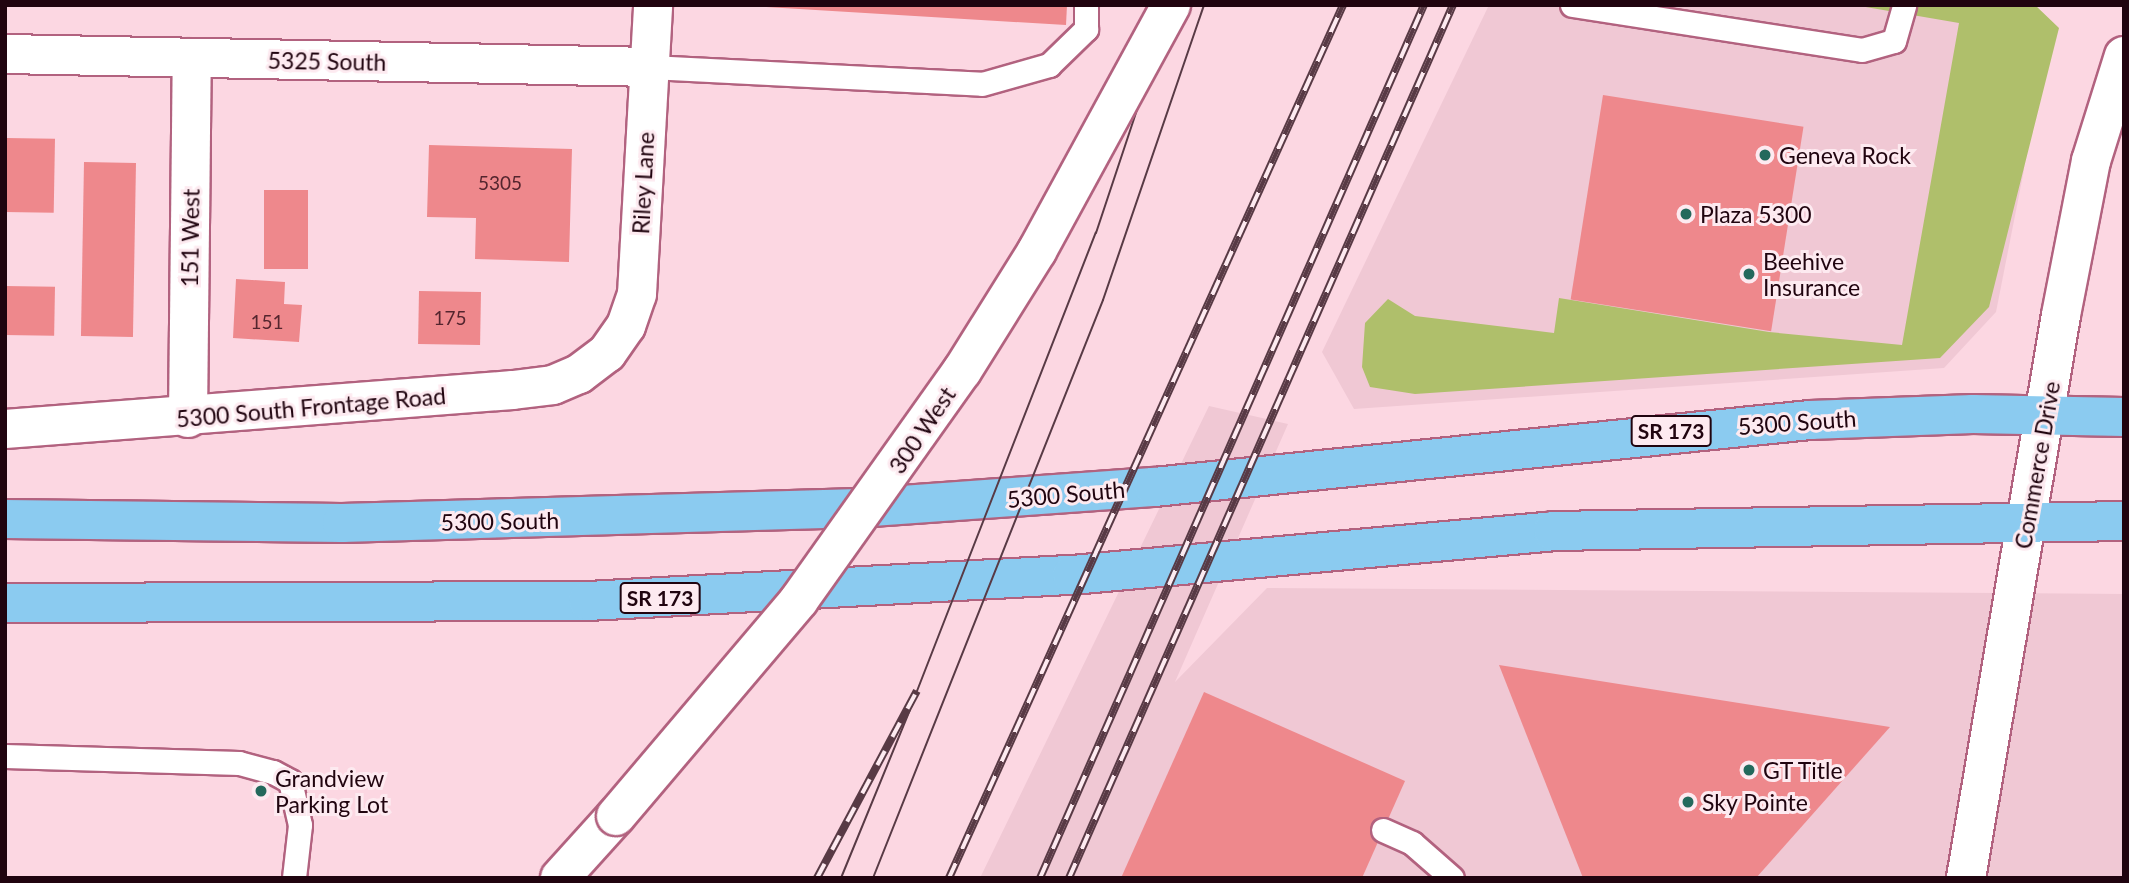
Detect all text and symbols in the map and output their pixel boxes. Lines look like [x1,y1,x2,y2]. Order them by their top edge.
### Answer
street label: 5325 South [267,46,387,76]
street label: Riley Lane [627,131,659,235]
place label: Geneva Rock [1779,141,1911,169]
marker: Geneva Rock [1757,147,1773,163]
house number: 5305 [478,172,522,194]
street label: 151 West [175,188,205,288]
place label: Plaza 5300 [1700,200,1812,228]
marker: Plaza 5300 [1678,206,1694,222]
place label: Beehive Insurance [1763,247,1860,301]
marker: Beehive Insurance [1741,266,1757,282]
house number: 175 [433,307,467,329]
house number: 151 [250,311,284,333]
street label: Commerce Drive [2009,379,2065,551]
street label: 5300 South Frontage Road [175,381,447,433]
street label: 300 West [883,381,961,479]
street label: 5300 South [1737,404,1857,440]
road number: SR 173 [1629,414,1713,448]
street label: 5300 South [1006,475,1126,513]
street label: 5300 South [440,506,560,536]
road number: SR 173 [618,580,702,616]
place label: GT Title [1763,756,1844,784]
marker: GT Title [1741,762,1757,778]
place label: Grandview Parking Lot [275,764,388,818]
marker: Grandview Parking Lot [253,783,269,799]
place label: Sky Pointe [1702,788,1808,816]
marker: Sky Pointe [1680,794,1696,810]

